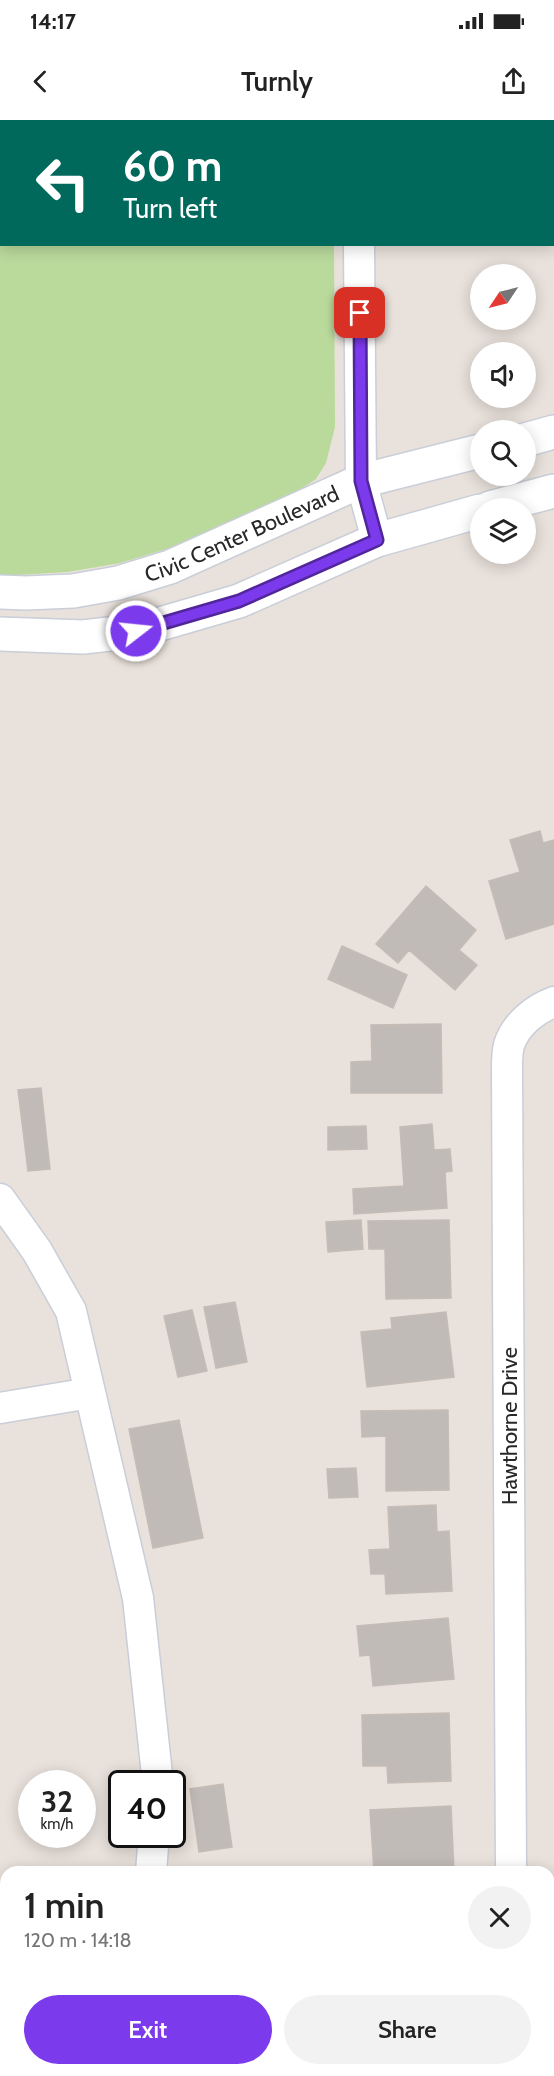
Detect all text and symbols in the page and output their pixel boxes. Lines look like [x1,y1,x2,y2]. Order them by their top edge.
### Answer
text: 14:17 [30,8,76,35]
icon: back [24,65,57,98]
text: Turnly [241,65,313,98]
icon: share [497,65,530,98]
text: 60 m [123,140,222,192]
icon: left [24,144,102,222]
text: Turn left [123,192,217,225]
north arrow [470,264,536,330]
map controls [470,264,536,564]
pin [334,287,385,338]
icon: arrive [343,296,376,329]
button: sound [470,342,536,408]
button: search [470,420,536,486]
street label: Civic Center Boulevard [141,479,343,588]
button: layers [470,498,536,564]
position arrow [104,599,168,663]
street label: Hawthorne Drive [496,1347,523,1505]
speed limit sign: 40 [108,1770,186,1848]
text: 32 [41,1783,73,1820]
text: km/h [41,1815,73,1833]
text: 1 min [24,1883,104,1927]
button: close [468,1886,531,1949]
text: 120 m · 14:18 [24,1928,132,1952]
button: Exit [24,1995,272,2064]
button: Share [284,1995,531,2064]

